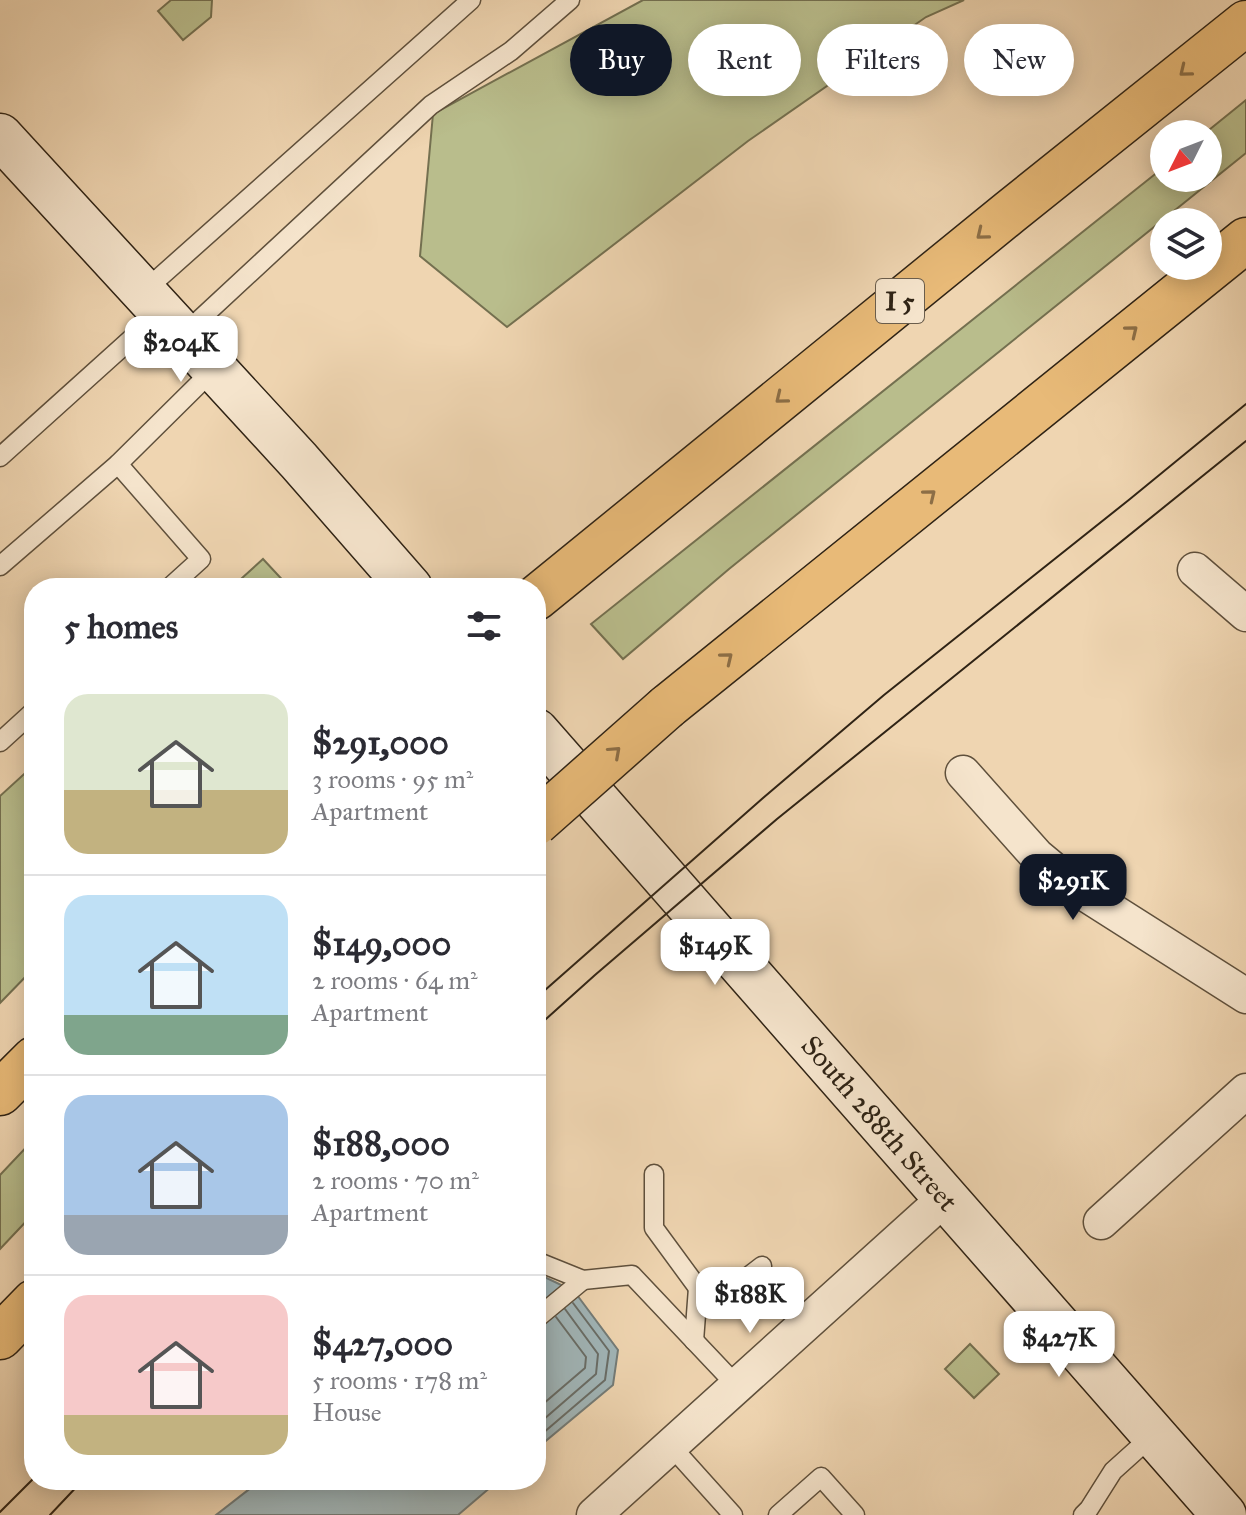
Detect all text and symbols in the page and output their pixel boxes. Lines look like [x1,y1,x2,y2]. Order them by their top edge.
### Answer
chip: Buy [570,24,672,96]
chip: Rent [688,24,801,96]
chip: Filters [817,24,948,96]
chip: New [964,24,1074,96]
one-way arrow [1179,62,1194,76]
north arrow [1150,120,1222,192]
map controls [1150,120,1222,280]
button: layers [1150,208,1222,280]
one-way arrow [977,224,991,239]
road number: I 5 [876,279,924,323]
pin: $204K [125,316,237,384]
text: $204K [143,326,219,358]
one-way arrow [1123,327,1138,341]
one-way arrow [775,388,790,403]
one-way arrow [921,490,936,504]
icon: filters [462,604,506,648]
text: 5 homes [64,606,178,647]
one-way arrow [718,653,732,668]
text: $291,000 [312,722,449,763]
icon: home [128,726,224,822]
one-way arrow [606,748,621,762]
text: 3 rooms · 95 m² [312,763,473,795]
text: Apartment [312,795,428,827]
pin: $291K [1017,854,1129,922]
text: $291K [1038,864,1108,896]
pin: $149K [659,919,771,987]
text: $149,000 [312,923,451,964]
icon: home [128,927,224,1023]
text: $149K [679,929,751,961]
text: 2 rooms · 64 m² [312,964,478,996]
text: Apartment [312,996,428,1028]
street label: South 288th Street [794,1028,966,1218]
text: $188,000 [312,1123,450,1164]
icon: home [128,1127,224,1223]
text: 2 rooms · 70 m² [312,1164,479,1196]
text: Apartment [312,1196,428,1228]
pin: $188K [694,1267,806,1335]
text: $188K [714,1277,786,1309]
pin: $427K [1003,1311,1115,1379]
text: $427K [1022,1321,1096,1353]
text: $427,000 [312,1323,453,1364]
icon: home [128,1327,224,1423]
text: 5 rooms · 178 m² [312,1364,487,1396]
text: House [312,1396,382,1428]

